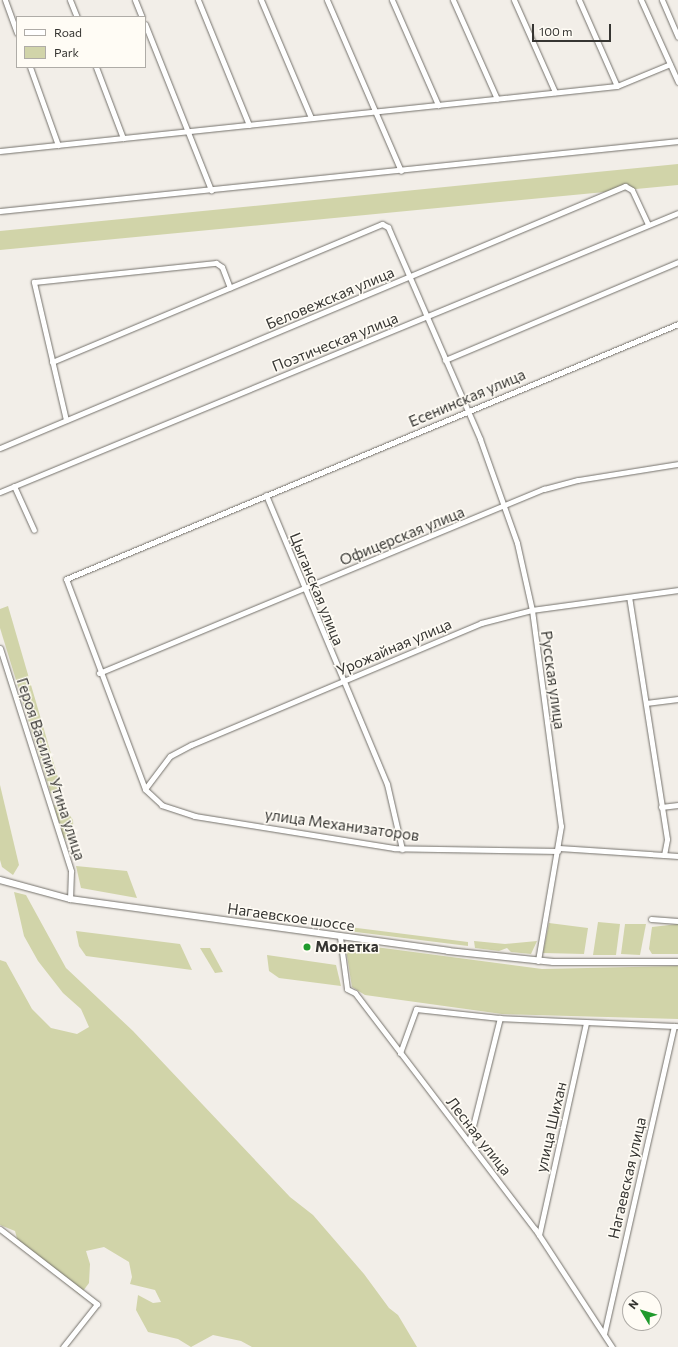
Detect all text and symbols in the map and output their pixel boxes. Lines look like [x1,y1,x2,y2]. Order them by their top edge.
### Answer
legend [16,16,146,68]
scale bar [534,16,613,42]
text: 100 m [539,24,573,38]
text: Road [54,25,82,39]
text: Park [54,45,79,59]
street label: Беловежская улица [263,263,397,333]
street label: Поэтическая улица [269,309,401,375]
street label: Есенинская улица [406,365,528,431]
street label: Офицерская улица [337,503,467,569]
street label: Цыганская улица [286,530,348,648]
street label: Урожайная улица [334,615,454,679]
street label: Русская улица [537,630,569,730]
street label: Героя Василия Утина улица [13,676,89,862]
street label: улица Механизаторов [264,805,420,845]
street label: Нагаевское шоссе [226,899,356,935]
place label: Монетка [315,938,379,956]
marker: Монетка [302,942,312,952]
street label: улица Шихан [532,1080,570,1174]
street label: Лесная улица [443,1093,515,1179]
street label: Нагаевская улица [604,1115,650,1241]
north arrow [622,1291,662,1331]
text: N [625,1297,641,1311]

